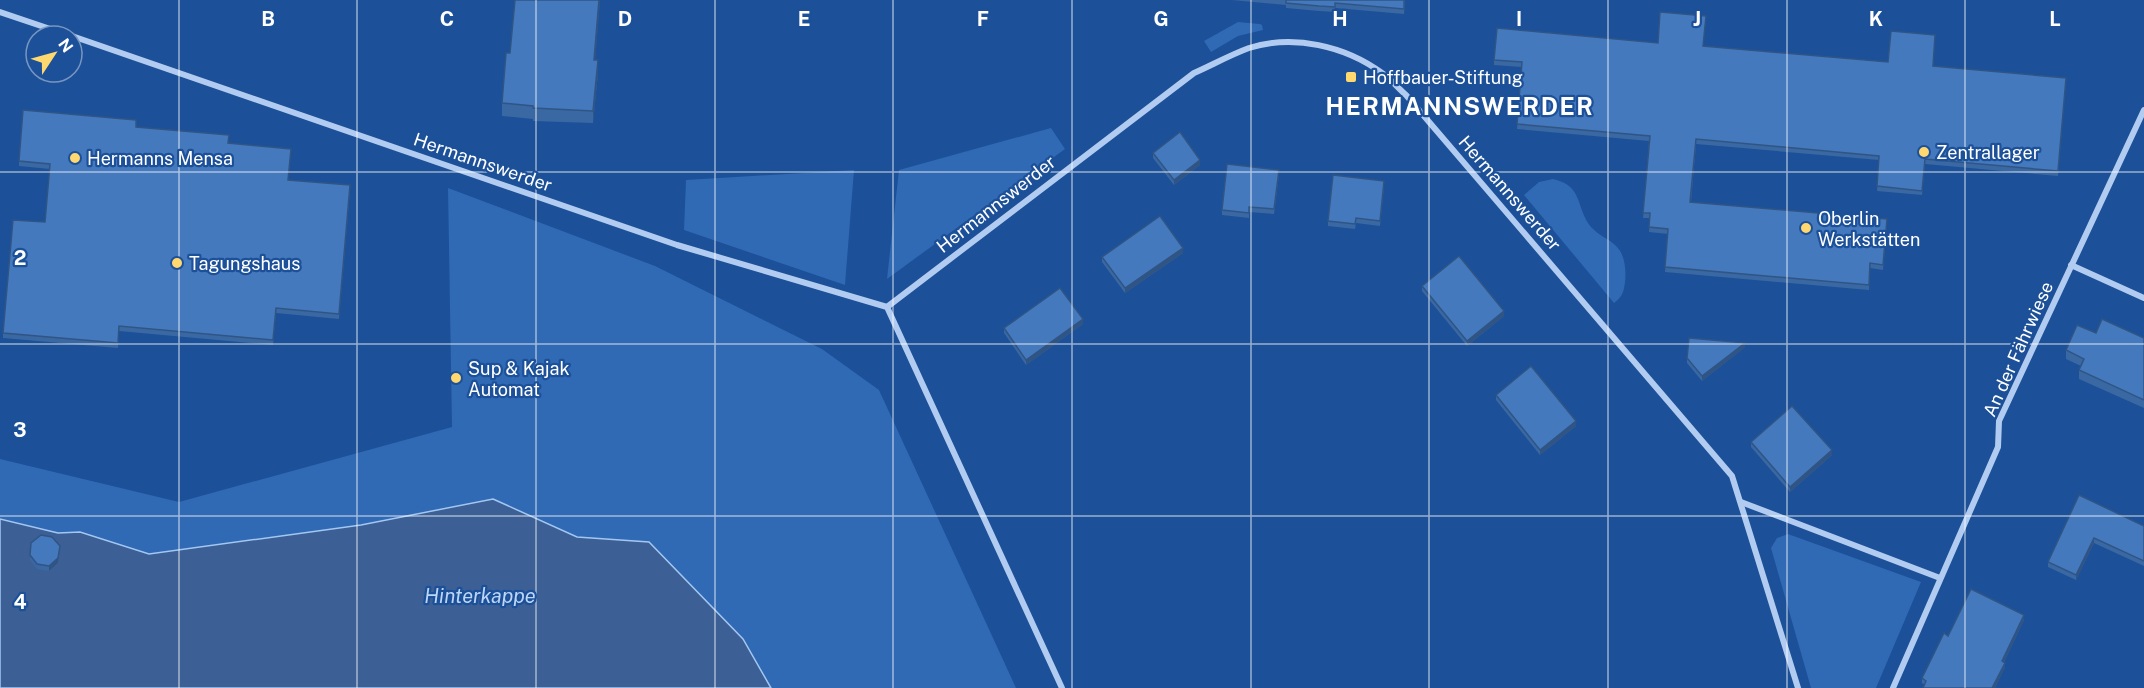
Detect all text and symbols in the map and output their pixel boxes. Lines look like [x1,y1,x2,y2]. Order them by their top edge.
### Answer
text: B [261,7,275,31]
text: C [440,7,454,31]
text: D [618,7,632,31]
text: E [798,7,810,31]
text: F [977,7,989,31]
text: G [1153,7,1169,31]
text: H [1332,7,1348,31]
text: I [1516,7,1522,31]
text: J [1693,7,1701,31]
text: K [1869,7,1883,31]
text: L [2049,7,2061,31]
north arrow [24,24,84,84]
text: N [54,35,77,56]
place label: Hoffbauer-Stiftung [1363,67,1523,88]
marker: Hoffbauer-Stiftung [1344,70,1358,84]
district label: HERMANNSWERDER [1325,92,1595,120]
street label: Hermannswerder [411,128,555,196]
street label: Hermannswerder [1454,131,1566,255]
place label: Zentrallager [1936,142,2040,163]
marker: Zentrallager [1917,145,1931,159]
place label: Hermanns Mensa [87,148,233,169]
marker: Hermanns Mensa [68,151,82,165]
street label: Hermannswerder [932,151,1060,257]
place label: Oberlin Werkstätten [1818,208,1920,250]
marker: Oberlin Werkstätten [1799,221,1813,235]
text: 2 [14,246,26,270]
place label: Tagungshaus [189,253,300,274]
marker: Tagungshaus [170,256,184,270]
street label: An der Fährwiese [1979,278,2057,420]
place label: Sup & Kajak Automat [468,358,570,400]
marker: Sup & Kajak Automat [449,371,463,385]
text: 3 [13,418,27,442]
water label: Hinterkappe [424,584,536,608]
text: 4 [13,590,27,614]

